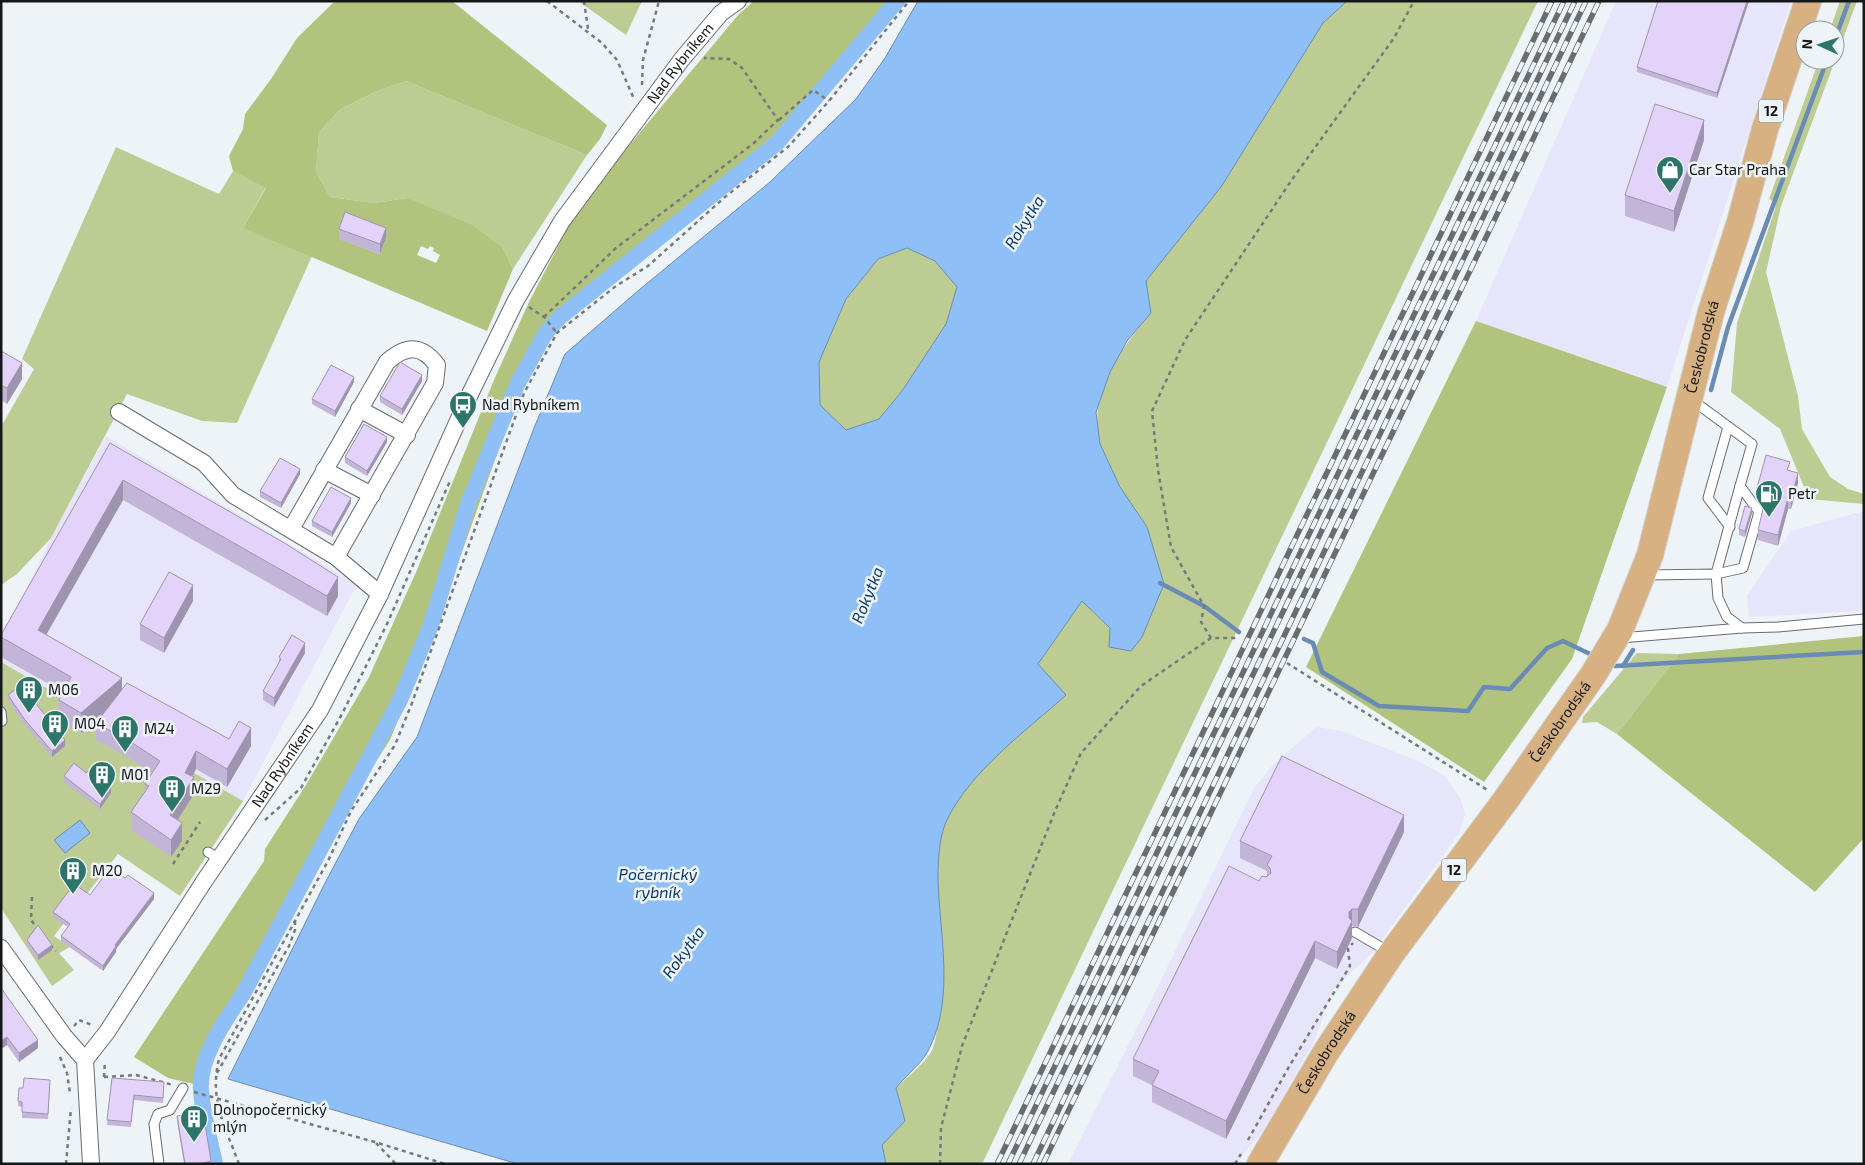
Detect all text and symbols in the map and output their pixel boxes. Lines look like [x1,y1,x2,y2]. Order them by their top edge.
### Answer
street label: Nad Rybníkem [642,19,717,106]
north arrow [1795,20,1845,70]
text: N [1798,39,1815,50]
road number: 12 [1758,100,1784,122]
shop icon: Car Star Praha [1655,155,1685,194]
place label: Car Star Praha [1689,160,1786,178]
water label: Rokytka [1000,192,1048,252]
street label: Českobrodská [1681,298,1722,395]
bus stop icon: Nad Rybníkem [448,390,478,429]
place label: Nad Rybníkem [482,395,580,413]
fuel station icon: Petr [1754,479,1784,518]
place label: Petr [1788,484,1817,502]
water label: Rokytka [847,564,887,626]
building icon: M06 [14,675,44,714]
street label: Českobrodská [1525,677,1594,765]
place label: M06 [48,680,79,698]
building icon: M04 [40,709,70,748]
place label: M04 [74,714,105,732]
building icon: M24 [110,714,140,753]
place label: M24 [144,719,175,737]
street label: Nad Rybníkem [247,719,317,810]
building icon: M01 [87,760,117,799]
place label: M01 [121,765,149,783]
building icon: M29 [157,774,187,813]
place label: M29 [191,779,221,797]
building icon: M20 [58,856,88,895]
road number: 12 [1442,858,1466,882]
place label: M20 [92,861,123,879]
water label: Počernický rybník [619,864,698,902]
water label: Rokytka [658,922,708,982]
street label: Českobrodská [1293,1007,1359,1097]
place label: Dolnopočernický mlýn [213,1100,327,1135]
building icon: Dolnopočernický mlýn [179,1104,209,1143]

